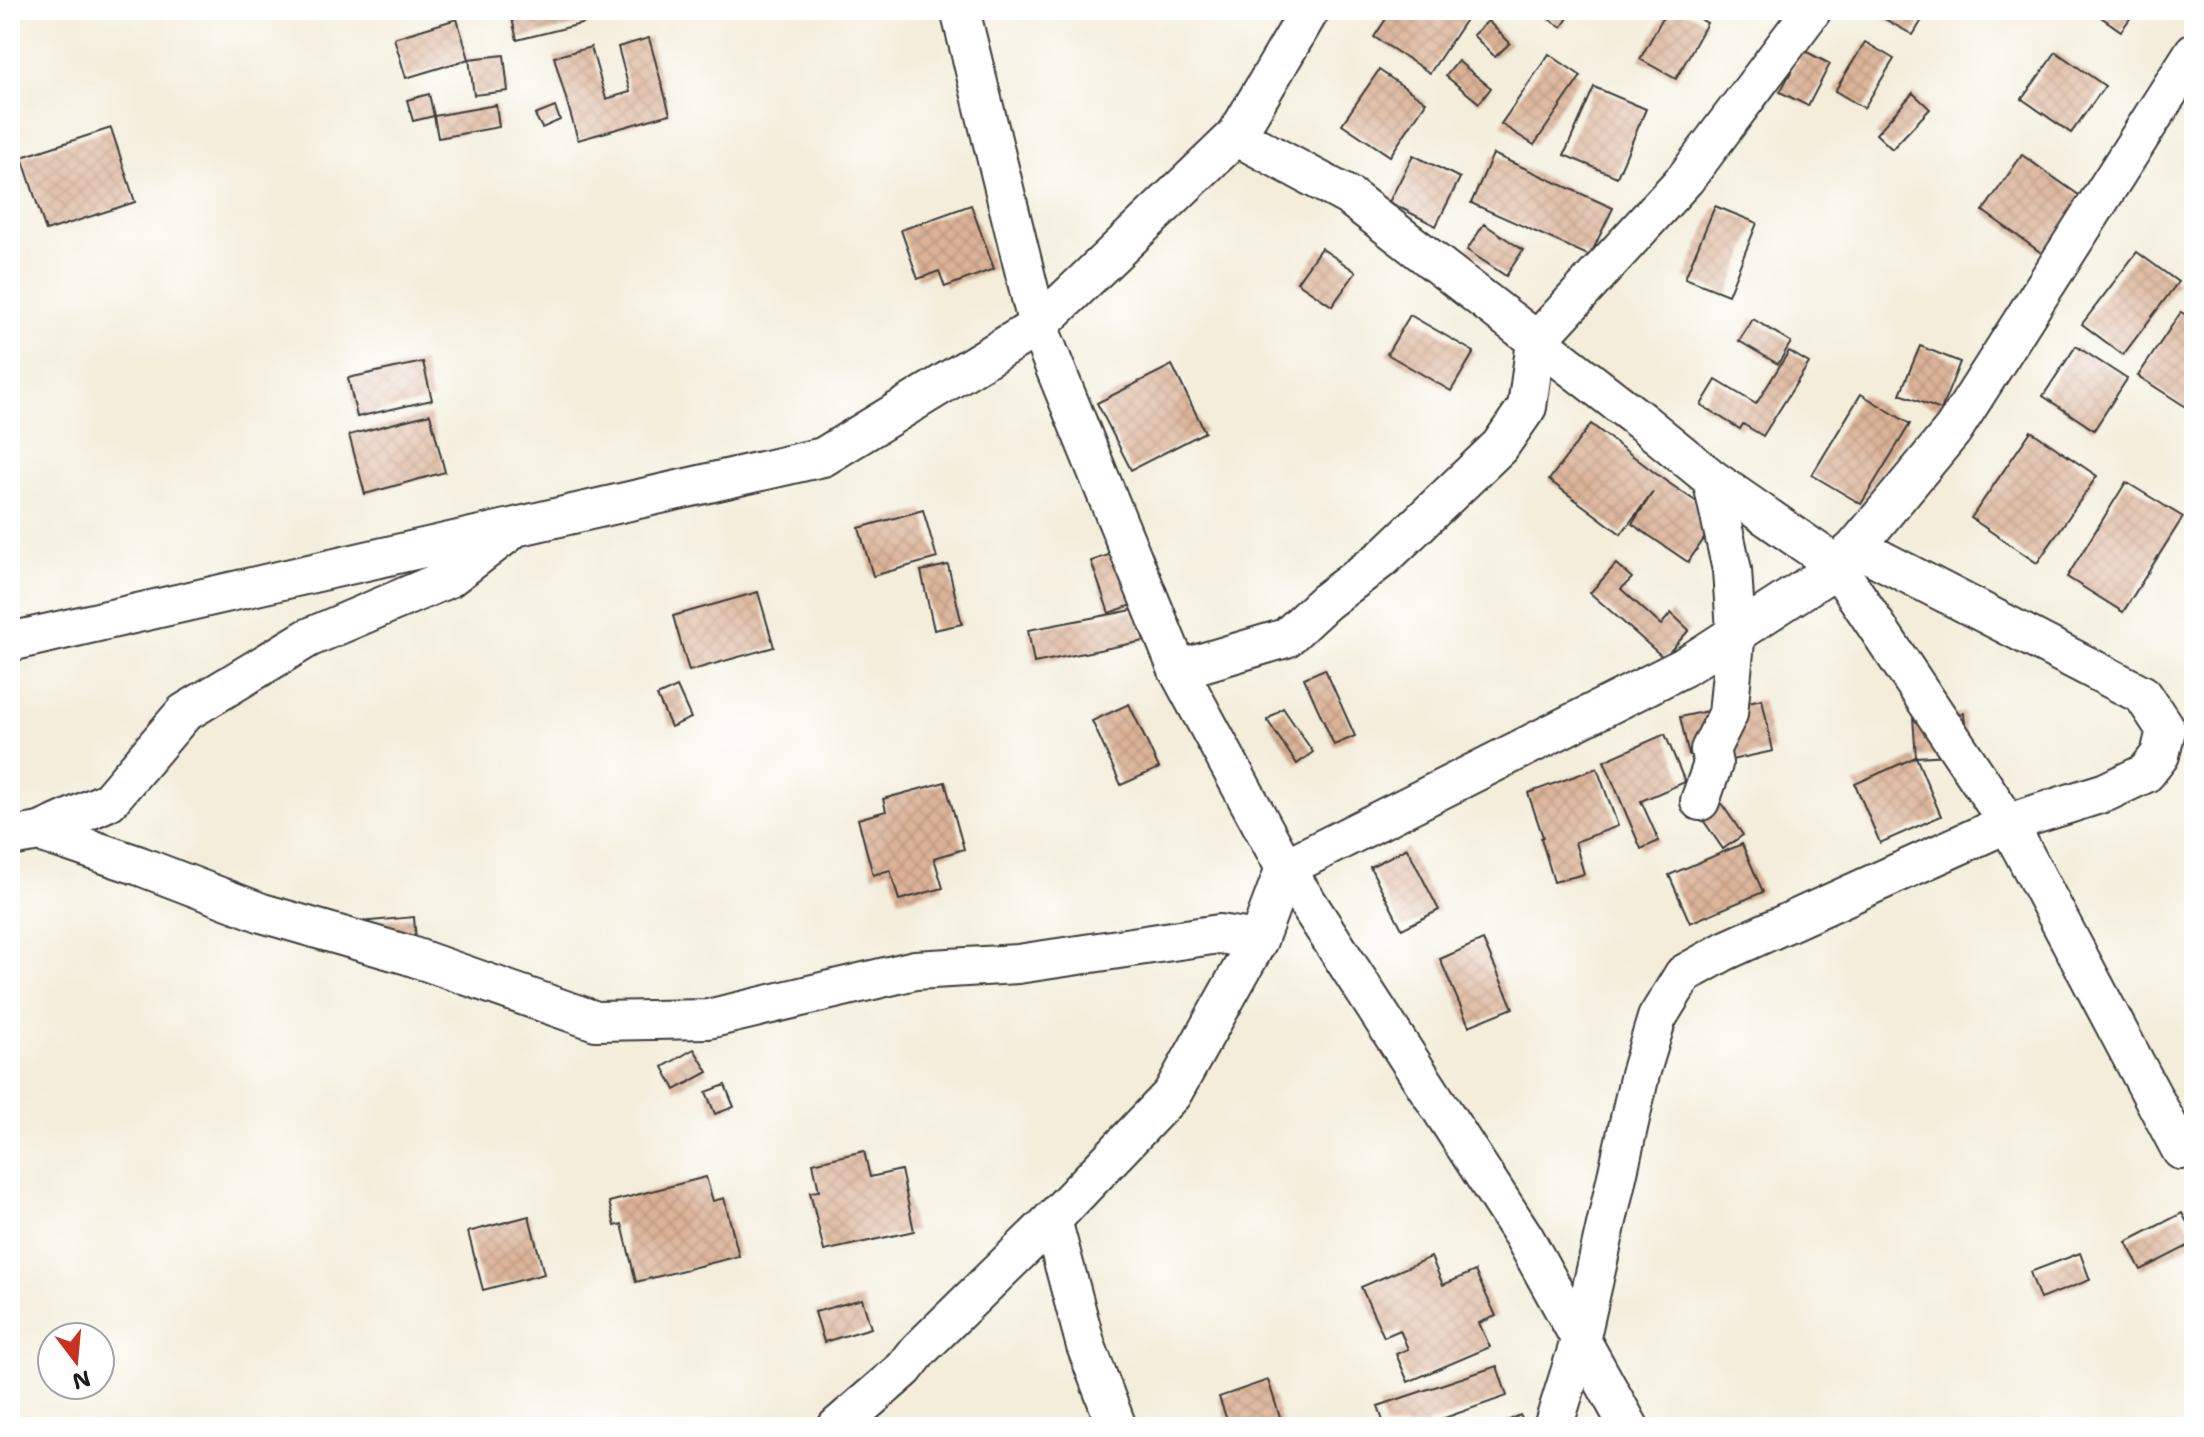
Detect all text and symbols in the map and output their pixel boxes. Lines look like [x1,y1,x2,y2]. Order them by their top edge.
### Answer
north arrow [36,1321,116,1401]
text: N [69,1363,94,1396]

